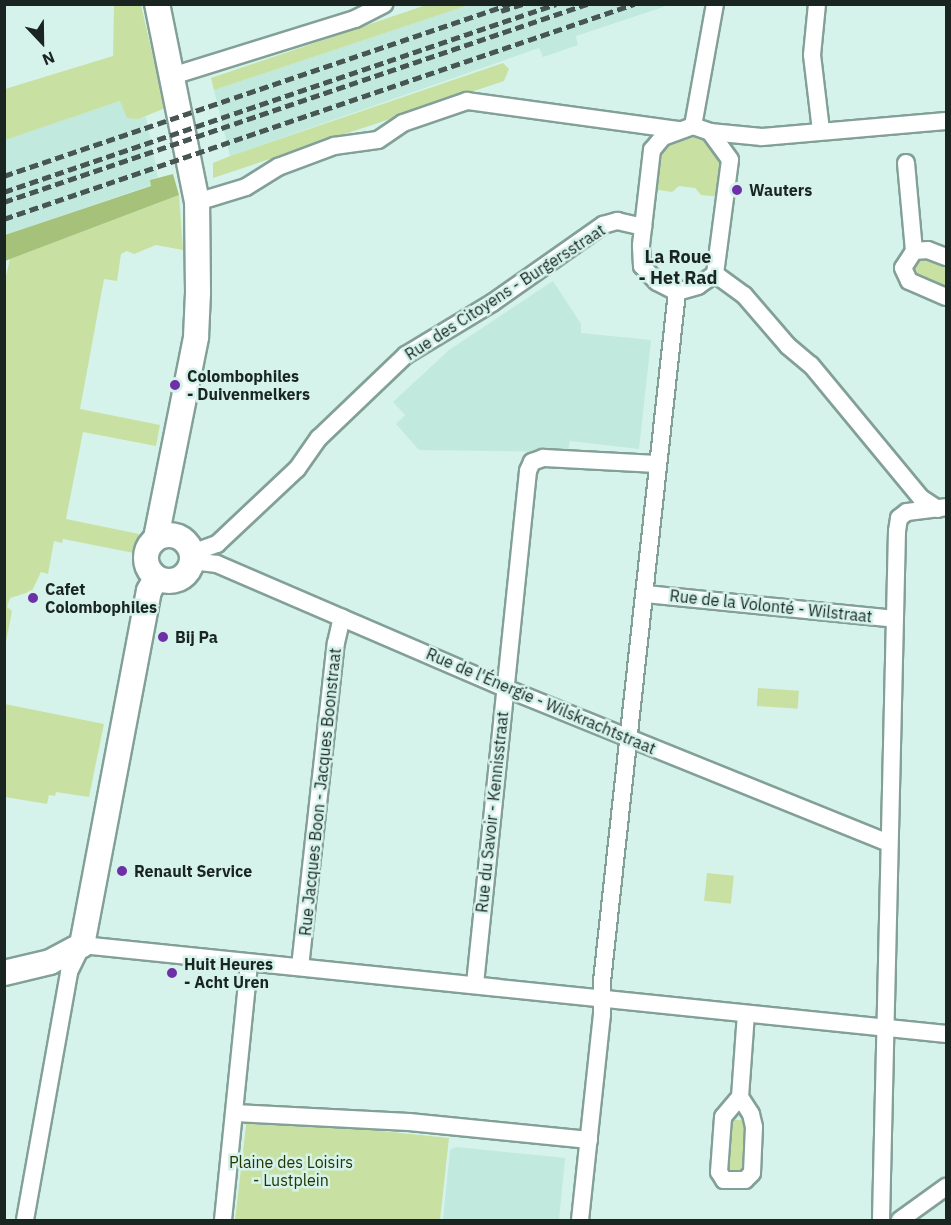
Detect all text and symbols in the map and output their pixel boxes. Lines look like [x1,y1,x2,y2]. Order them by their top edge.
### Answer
north arrow [12,12,72,72]
text: N [40,47,58,70]
place label: Wauters [749,180,812,200]
marker: Wauters [730,183,744,197]
street label: Rue des Citoyens - Burgersstraat [401,220,609,364]
district label: La Roue - Het Rad [639,247,717,290]
place label: Colombophiles - Duivenmelkers [187,366,310,404]
marker: Colombophiles - Duivenmelkers [168,378,182,392]
place label: Cafet Colombophiles [45,579,157,617]
street label: Rue de la Volonté - Wilstraat [669,586,873,626]
marker: Cafet Colombophiles [26,591,40,605]
place label: Bij Pa [175,627,218,647]
marker: Bij Pa [156,630,170,644]
street label: Rue de l'Énergie - Wilskrachtstraat [423,644,659,758]
street label: Rue Jacques Boon - Jacques Boonstraat [295,647,345,937]
street label: Rue du Savoir - Kennisstraat [472,710,512,914]
place label: Renault Service [134,861,252,881]
marker: Renault Service [115,864,129,878]
place label: Huit Heures - Acht Uren [184,954,273,992]
marker: Huit Heures - Acht Uren [165,966,179,980]
park label: Plaine des Loisirs - Lustplein [229,1152,353,1190]

